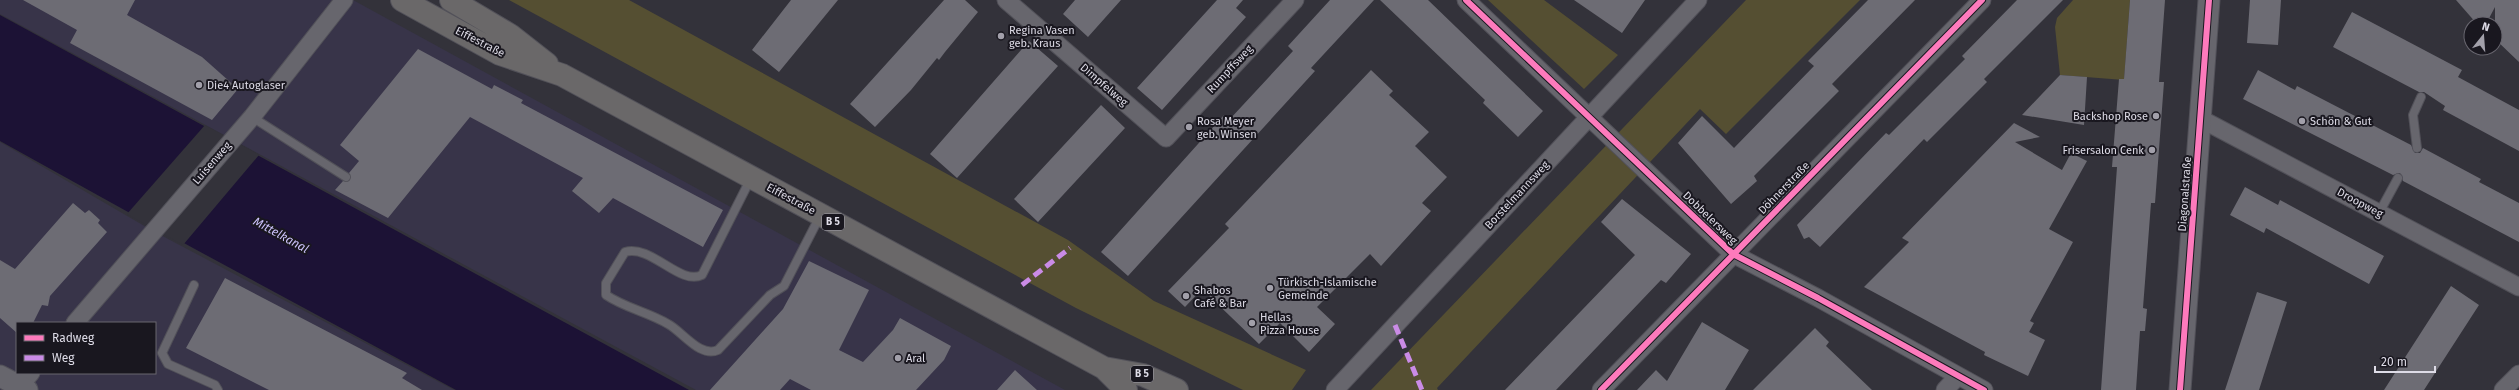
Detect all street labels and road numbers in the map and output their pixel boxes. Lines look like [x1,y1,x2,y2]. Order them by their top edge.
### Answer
street label: Eiffestraße [453,24,507,60]
street label: Rumpffsweg [1204,42,1256,96]
street label: Dimpfelweg [1078,61,1131,109]
street label: Luisenweg [190,139,234,187]
street label: Diagonalstraße [2176,156,2194,232]
street label: Borstelmannsweg [1482,158,1552,232]
street label: Döhnerstraße [1756,159,1812,217]
street label: Eiffestraße [764,181,818,217]
street label: Droopweg [2335,186,2385,221]
street label: Dobbelersweg [1680,189,1740,247]
road number: B 5 [822,214,844,230]
road number: B 5 [1131,366,1153,382]

